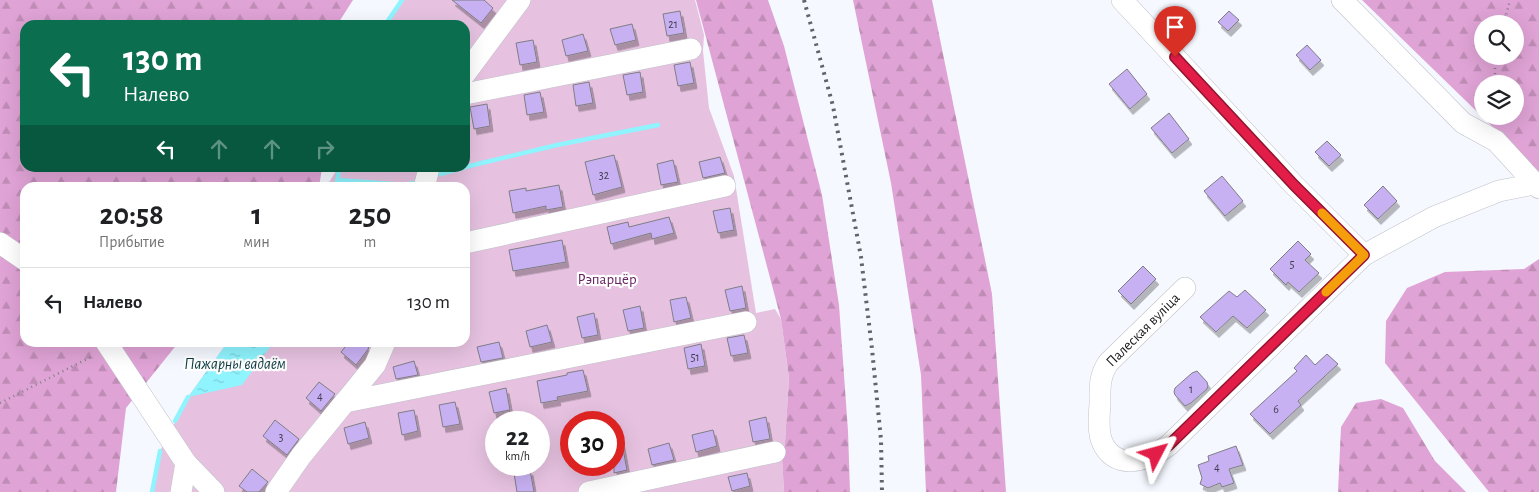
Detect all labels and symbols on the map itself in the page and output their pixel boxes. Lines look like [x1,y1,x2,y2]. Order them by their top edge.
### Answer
pin [1154,6,1196,57]
house number: 21 [668,18,678,30]
house number: 32 [599,169,610,181]
house number: 5 [1289,258,1295,270]
park label: Рэпарцёр [577,272,637,287]
street label: Палеская вуліца [1103,290,1183,370]
house number: 51 [690,351,700,363]
water label: Пажарны вадаём [184,356,286,373]
house number: 1 [1189,383,1193,395]
house number: 4 [317,390,323,402]
house number: 6 [1273,403,1279,415]
speed limit sign: 30 [560,411,625,476]
position arrow [1129,427,1181,479]
house number: 3 [279,431,284,443]
house number: 4 [1214,461,1220,473]

